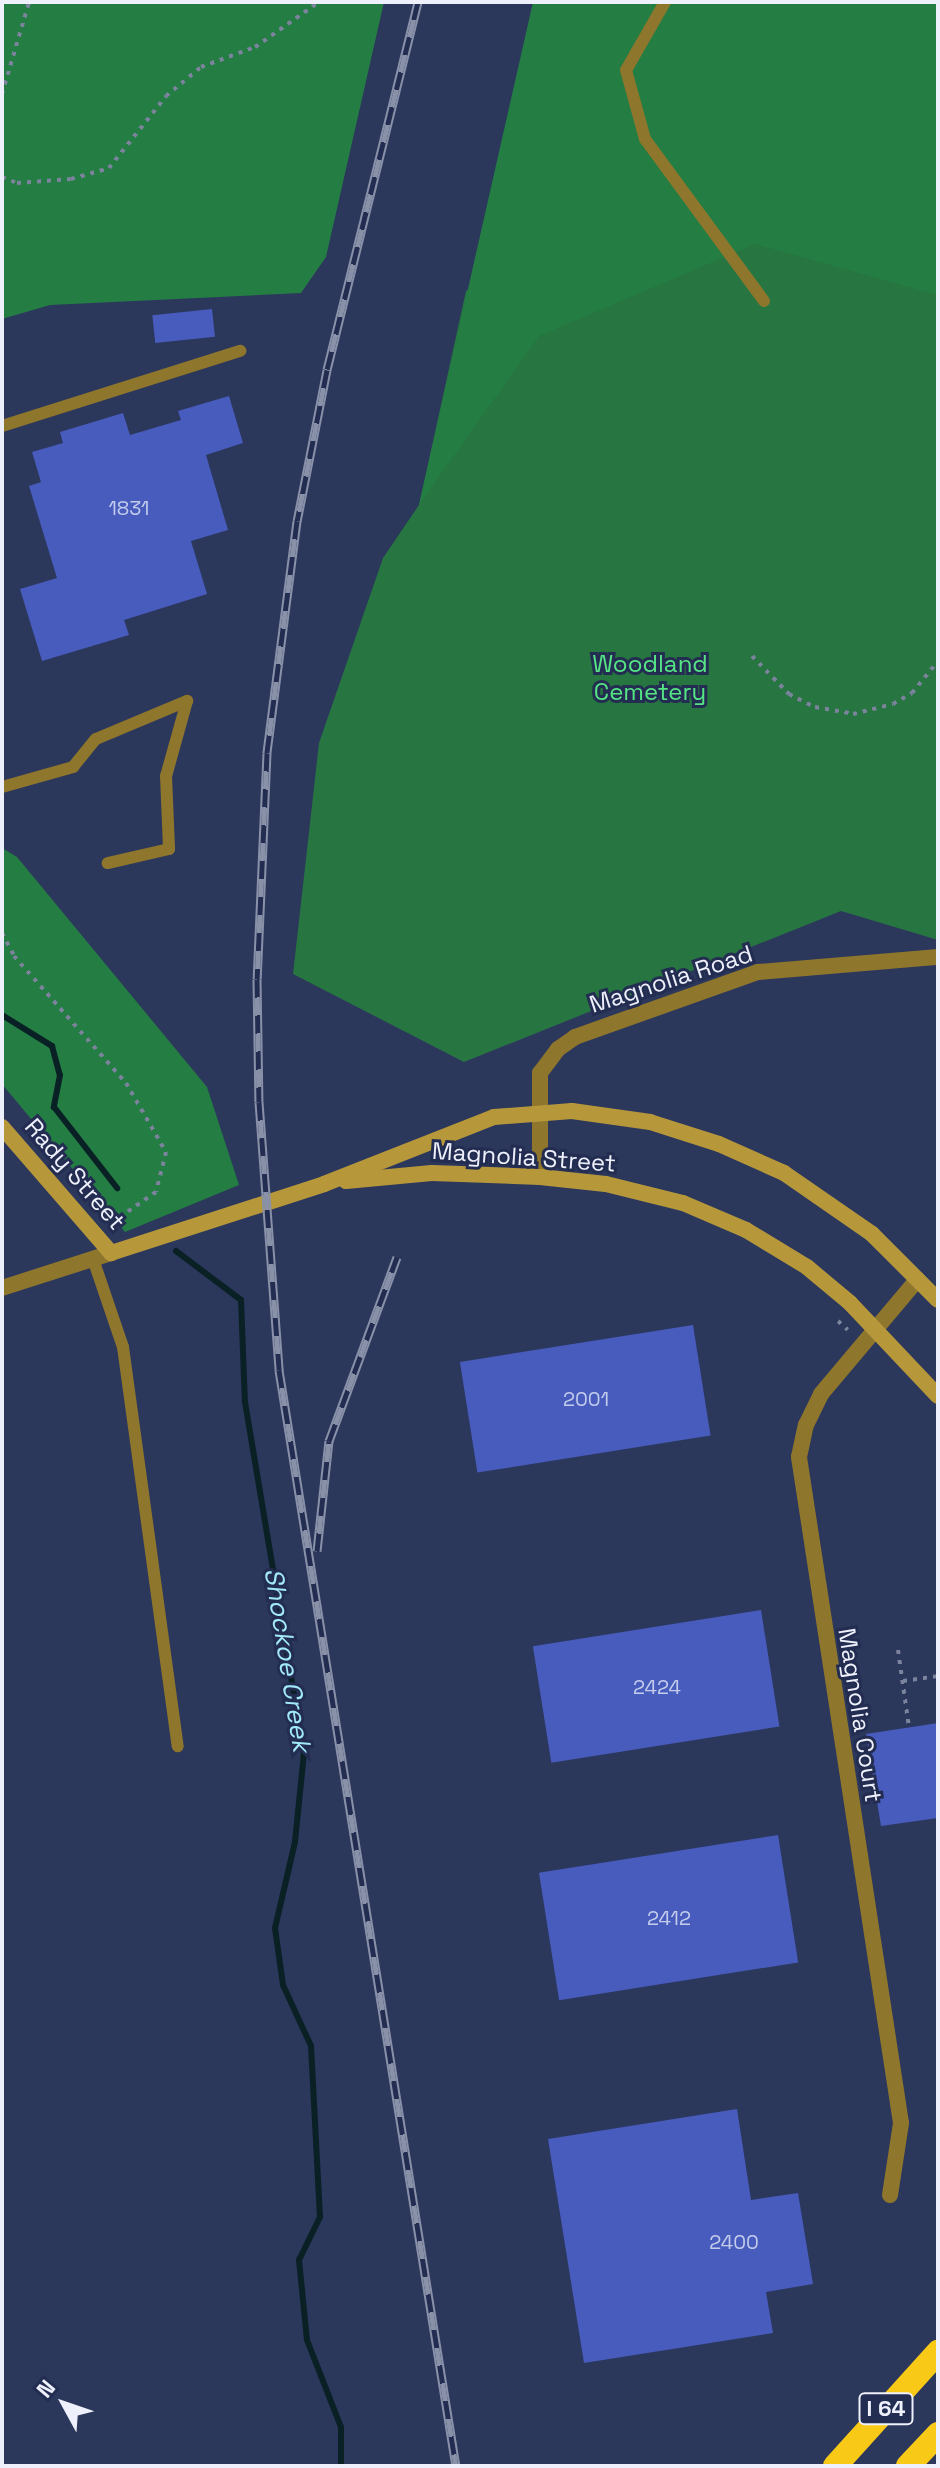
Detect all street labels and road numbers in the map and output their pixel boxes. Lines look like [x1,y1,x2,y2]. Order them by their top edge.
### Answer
street label: Magnolia Road [586,939,756,1019]
street label: Rady Street [19,1112,131,1236]
street label: Magnolia Street [431,1136,617,1178]
street label: Magnolia Court [832,1626,888,1804]
road number: I 64 [858,2391,914,2427]

